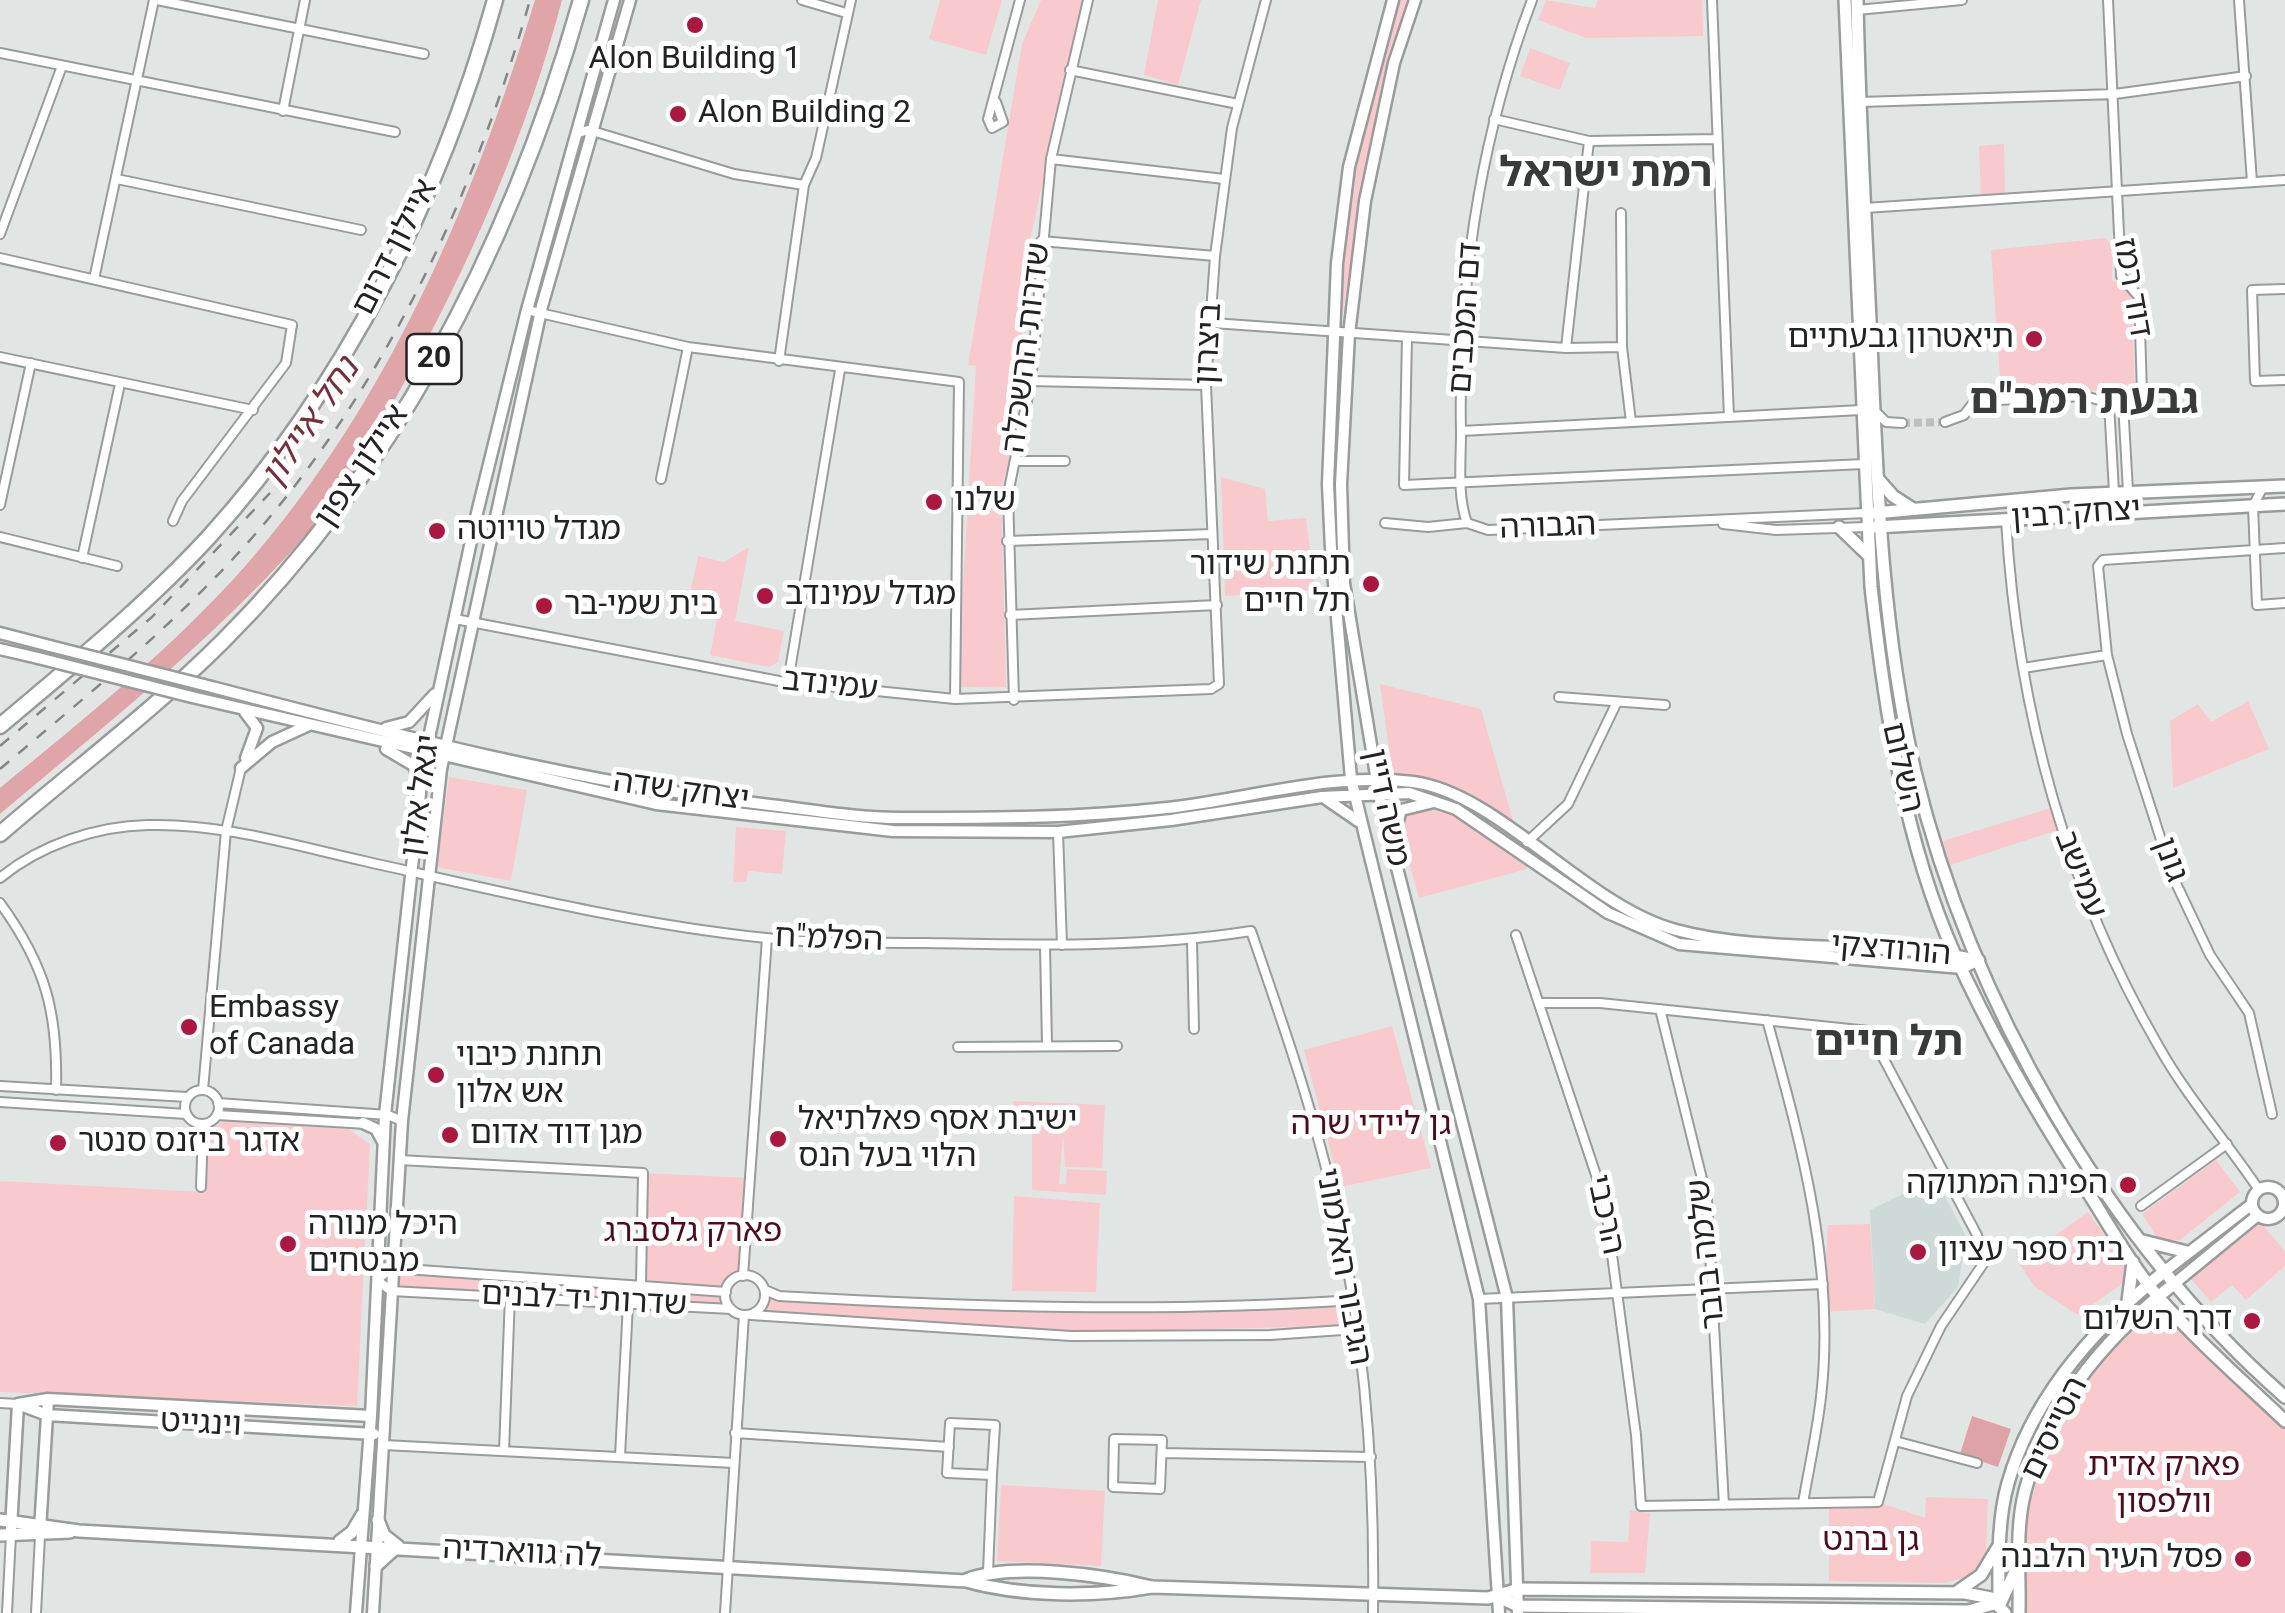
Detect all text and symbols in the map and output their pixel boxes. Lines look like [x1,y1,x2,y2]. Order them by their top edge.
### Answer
marker: Alon Building 1 [684,14,706,36]
place label: Alon Building 1 [588,41,802,79]
place label: Alon Building 2 [698,95,911,133]
marker: Alon Building 2 [667,103,689,125]
district label: רמת ישראל [1499,150,1713,200]
street label: איילון דרום [345,174,447,322]
street label: דוד רמז [2103,235,2159,341]
street label: שדרות ההשכלה [996,241,1060,455]
street label: דם המכבים [1443,241,1491,395]
street label: ביצרון [1189,302,1231,386]
place label: תיאטרון גבעתיים [1787,320,2014,358]
marker: תיאטרון גבעתיים [2023,328,2045,350]
road number: 20 [406,334,462,384]
water label: נחל איילון [254,351,370,495]
district label: גבעת רמב"ם [1969,377,2199,427]
street label: איילון צפון [308,398,418,536]
place label: שלנו [954,483,1016,521]
marker: שלנו [923,491,945,513]
street label: יצחק רבין [2010,491,2142,539]
street label: הגבורה [1499,507,1597,549]
place label: מגדל טויוטה [457,512,621,550]
marker: מגדל טויוטה [426,520,448,542]
place label: תחנת שידור תל חיים [1190,547,1351,622]
marker: תחנת שידור תל חיים [1360,573,1382,595]
place label: מגדל עמינדב [785,577,956,615]
marker: מגדל עמינדב [754,585,776,607]
place label: בית שמי-בר [564,587,718,625]
marker: בית שמי-בר [533,595,555,617]
street label: עמינדב [780,662,880,710]
street label: השלום [1872,719,1930,817]
street label: יגאל אלון [394,732,450,860]
street label: משה דיין [1354,746,1416,870]
street label: יצחק שדה [611,763,751,821]
street label: עמישב [2045,826,2113,924]
street label: גונן [2143,833,2195,887]
street label: הפלמ"ח [774,919,884,961]
street label: הורודצקי [1829,927,1953,975]
place label: Embassy of Canada [209,990,355,1065]
marker: Embassy of Canada [178,1016,200,1038]
district label: תל חיים [1815,1019,1963,1069]
place label: תחנת כיבוי אש אלון [456,1038,602,1113]
marker: תחנת כיבוי אש אלון [425,1064,447,1086]
place label: ישיבת אסף פאלתיאל הלוי בעל הנס [798,1102,1077,1177]
park label: גן ליידי שרה [1291,1107,1451,1145]
place label: מגן דוד אדום [470,1116,643,1154]
place label: אדגר ביזנס סנטר [78,1124,300,1162]
marker: מגן דוד אדום [439,1124,461,1146]
marker: ישיבת אסף פאלתיאל הלוי בעל הנס [767,1128,789,1150]
marker: אדגר ביזנס סנטר [47,1132,69,1154]
street label: הגיבור האלמוני [1306,1166,1378,1368]
place label: הפינה המתוקה [1906,1166,2108,1204]
street label: הרכבי [1577,1172,1631,1258]
marker: הפינה המתוקה [2117,1174,2139,1196]
street label: שלמה בובר [1681,1177,1735,1331]
place label: היכל מנורה מבטחים [308,1207,458,1282]
park label: פארק גלסברג [604,1214,782,1252]
marker: היכל מנורה מבטחים [277,1233,299,1255]
place label: בית ספר עציון [1938,1233,2125,1271]
marker: בית ספר עציון [1907,1241,1929,1263]
street label: שדרות יד לבנים [480,1276,688,1326]
place label: דרך השלום [2083,1302,2232,1340]
marker: דרך השלום [2241,1310,2263,1332]
street label: הטייסים [2015,1371,2097,1487]
street label: וינגייט [160,1404,242,1446]
park label: פארק אדית וולפסון [2088,1448,2240,1523]
park label: גן ברנט [1823,1523,1919,1561]
street label: לה גווארדיה [442,1531,602,1577]
place label: פסל העיר הלבנה [2000,1540,2223,1578]
marker: פסל העיר הלבנה [2232,1548,2254,1570]

